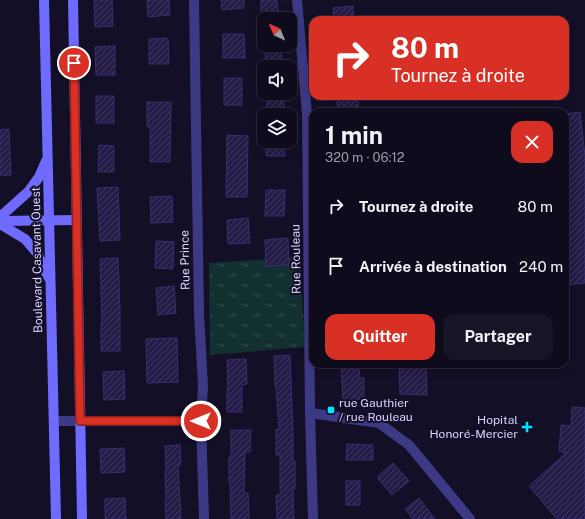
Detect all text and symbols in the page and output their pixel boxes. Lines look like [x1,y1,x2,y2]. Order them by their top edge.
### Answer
north arrow [257,12,297,52]
map controls [257,12,297,148]
text: 80 m [391,31,459,64]
icon: right [325,32,377,84]
pin [57,46,91,80]
icon: arrive [63,52,85,74]
button: sound [257,60,297,100]
text: Tournez à droite [391,65,525,86]
button: layers [257,108,297,148]
text: 1 min [325,121,383,149]
button: close [511,121,553,163]
text: 320 m · 06:12 [325,150,404,165]
street label: Boulevard Casavant Ouest [29,186,45,333]
icon: right [325,195,347,217]
text: Tournez à droite [359,198,473,215]
text: 80 m [518,198,553,215]
street label: Rue Rouleau [288,224,304,294]
street label: Rue Prince [177,230,193,290]
icon: arrive [325,255,347,277]
text: Arrivée à destination [359,258,507,275]
text: 240 m [519,258,563,275]
button: Quitter [325,314,435,360]
button: Partager [443,314,553,360]
place label: rue Gauthier / rue Rouleau [339,396,413,424]
position arrow [180,400,222,442]
marker: rue Gauthier / rue Rouleau [326,405,336,415]
place label: Hopital Honoré-Mercier [430,413,518,441]
marker: Hopital Honoré-Mercier [521,421,533,433]

